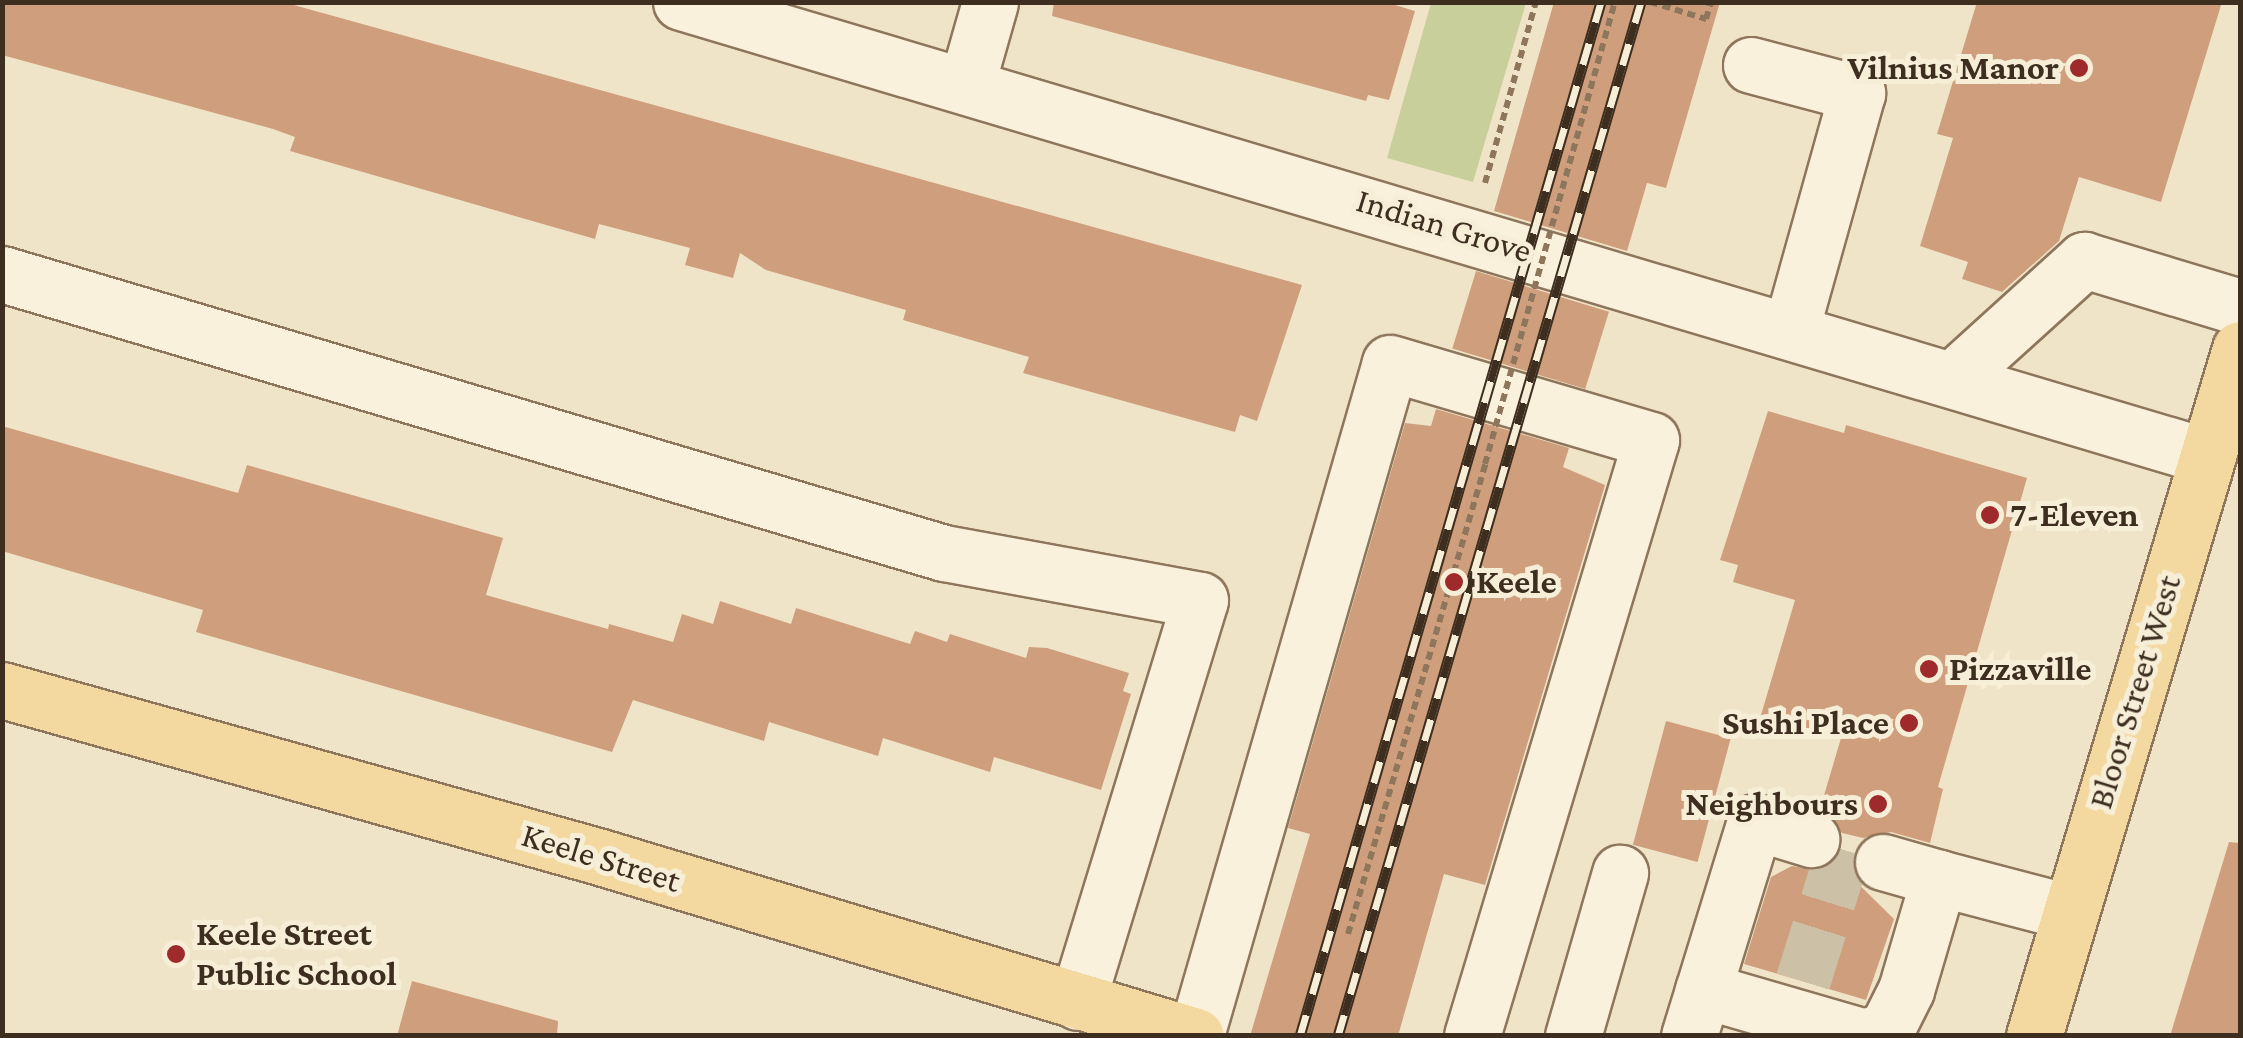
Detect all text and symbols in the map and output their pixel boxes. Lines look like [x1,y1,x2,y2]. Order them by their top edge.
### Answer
place label: Vilnius Manor [1848,47,2059,89]
marker: Vilnius Manor [2068,57,2090,79]
street label: Indian Grove [1351,179,1537,273]
place label: 7-Eleven [2010,494,2139,536]
marker: 7-Eleven [1979,504,2001,526]
place label: Keele [1476,561,1557,603]
marker: Keele [1441,569,1467,595]
street label: Bloor Street West [2080,570,2190,814]
place label: Pizzaville [1949,648,2092,690]
marker: Pizzaville [1918,658,1940,680]
place label: Sushi Place [1722,702,1889,744]
marker: Sushi Place [1898,712,1920,734]
place label: Neighbours [1685,783,1858,825]
marker: Neighbours [1867,793,1889,815]
street label: Keele Street [517,814,685,902]
place label: Keele Street Public School [196,913,397,995]
marker: Keele Street Public School [165,943,187,965]

